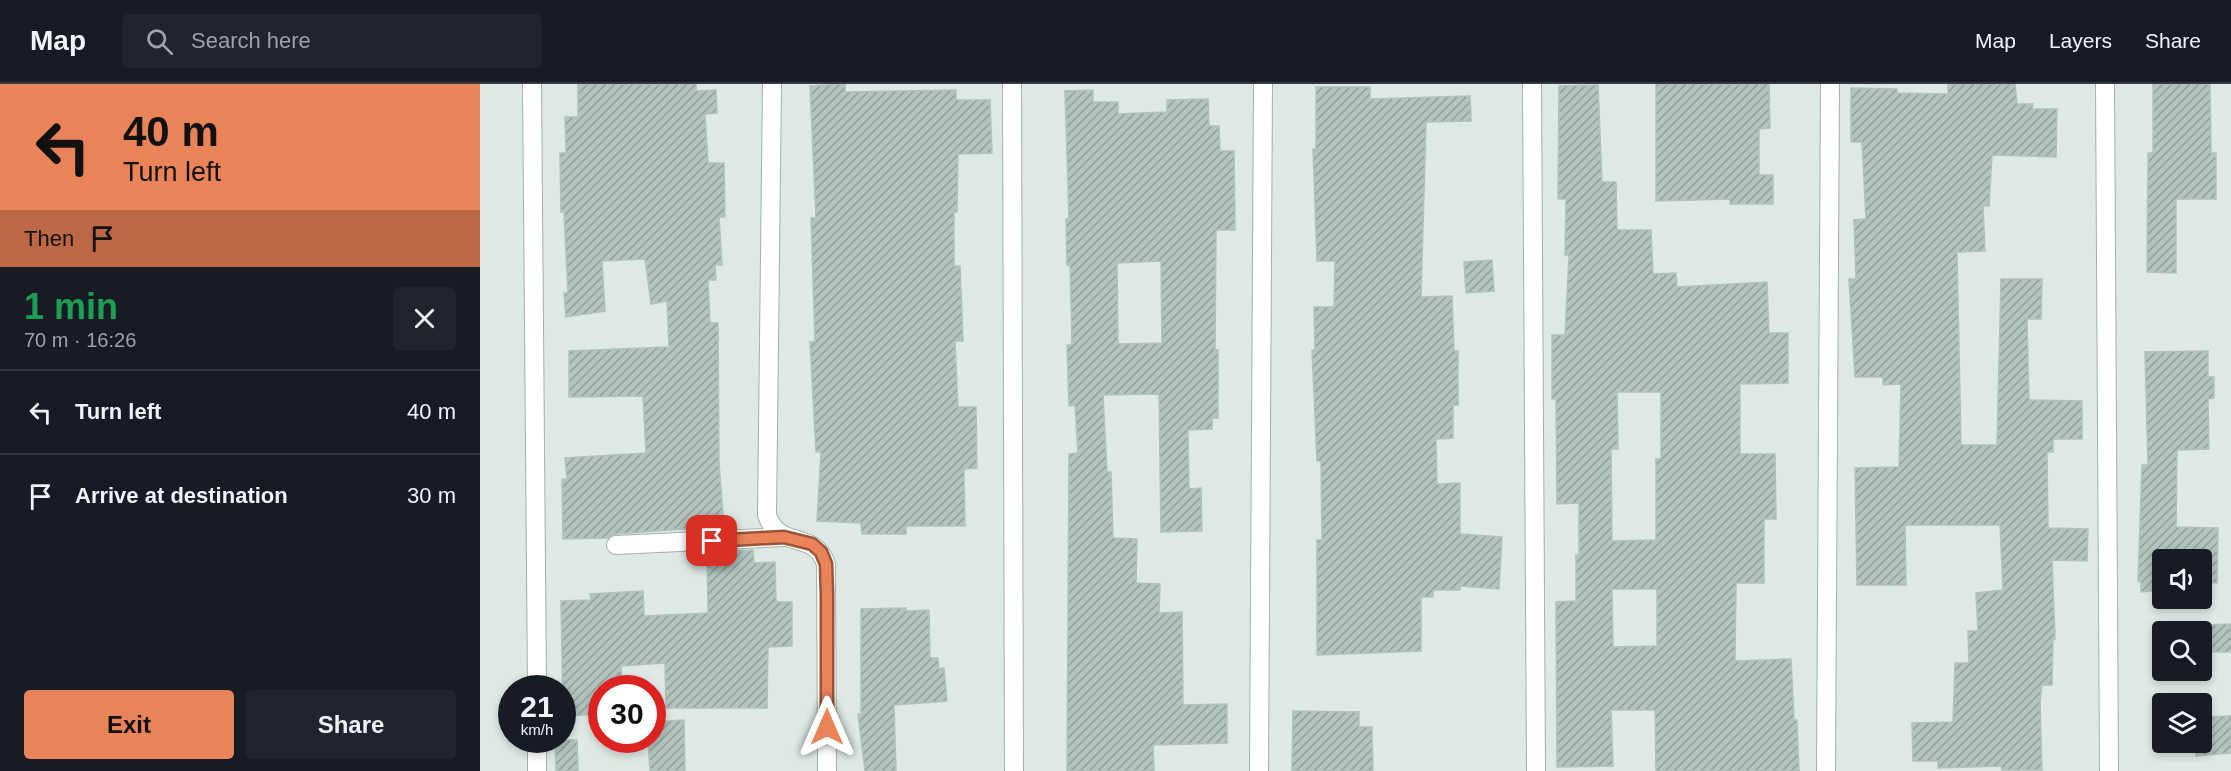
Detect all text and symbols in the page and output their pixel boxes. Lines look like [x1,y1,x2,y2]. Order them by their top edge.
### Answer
search box [122,14,542,68]
text: Map [30,25,86,56]
icon: search [143,25,176,58]
text: Search here [191,28,311,53]
text: Map [1975,29,2016,52]
text: Layers [2049,29,2112,52]
text: Share [2145,29,2201,52]
icon: left [24,108,102,186]
text: 40 m [123,108,219,155]
text: Turn left [123,157,221,187]
icon: arrive [86,222,119,255]
text: Then [24,226,74,251]
text: 1 min [24,286,118,327]
button: close [393,287,456,350]
text: 70 m · 16:26 [24,329,136,351]
icon: left [24,396,57,429]
text: Turn left [75,399,161,424]
text: 40 m [407,399,456,424]
icon: arrive [24,480,57,513]
text: Arrive at destination [75,483,288,508]
text: 30 m [407,483,456,508]
pin [686,515,737,566]
icon: arrive [695,524,728,557]
map controls [2152,549,2212,753]
button: sound [2152,549,2212,609]
button: search [2152,621,2212,681]
speed limit sign: 30 [588,675,666,753]
button: Exit [24,690,234,759]
button: Share [246,690,456,759]
text: 21 [520,690,554,723]
button: layers [2152,693,2212,753]
position arrow [795,695,859,759]
text: km/h [521,721,553,738]

